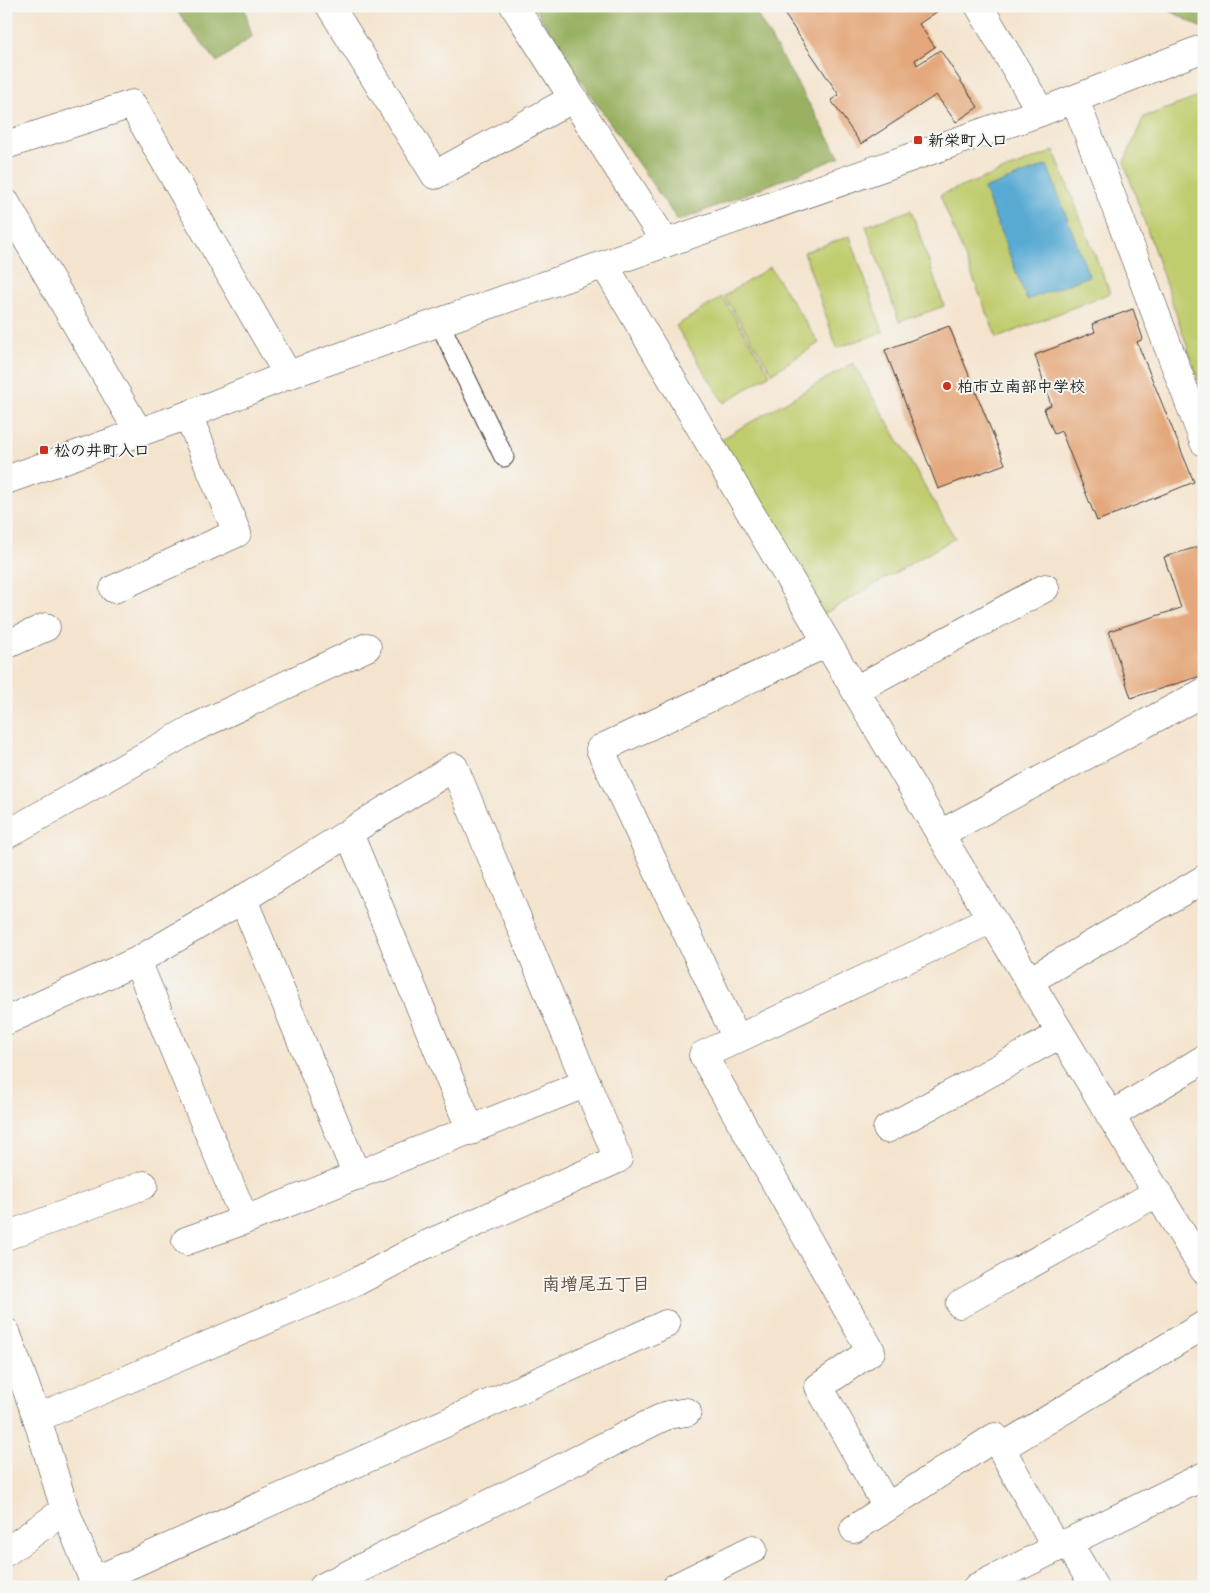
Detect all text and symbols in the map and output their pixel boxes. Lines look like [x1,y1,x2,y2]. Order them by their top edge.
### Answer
place label: 新栄町入口 [928,130,1008,150]
marker: 新栄町入口 [912,134,924,146]
place label: 柏市立南部中学校 [957,376,1085,396]
marker: 柏市立南部中学校 [941,380,953,392]
place label: 松の井町入口 [54,440,150,460]
marker: 松の井町入口 [38,444,50,456]
district label: 南増尾五丁目 [542,1272,650,1295]

